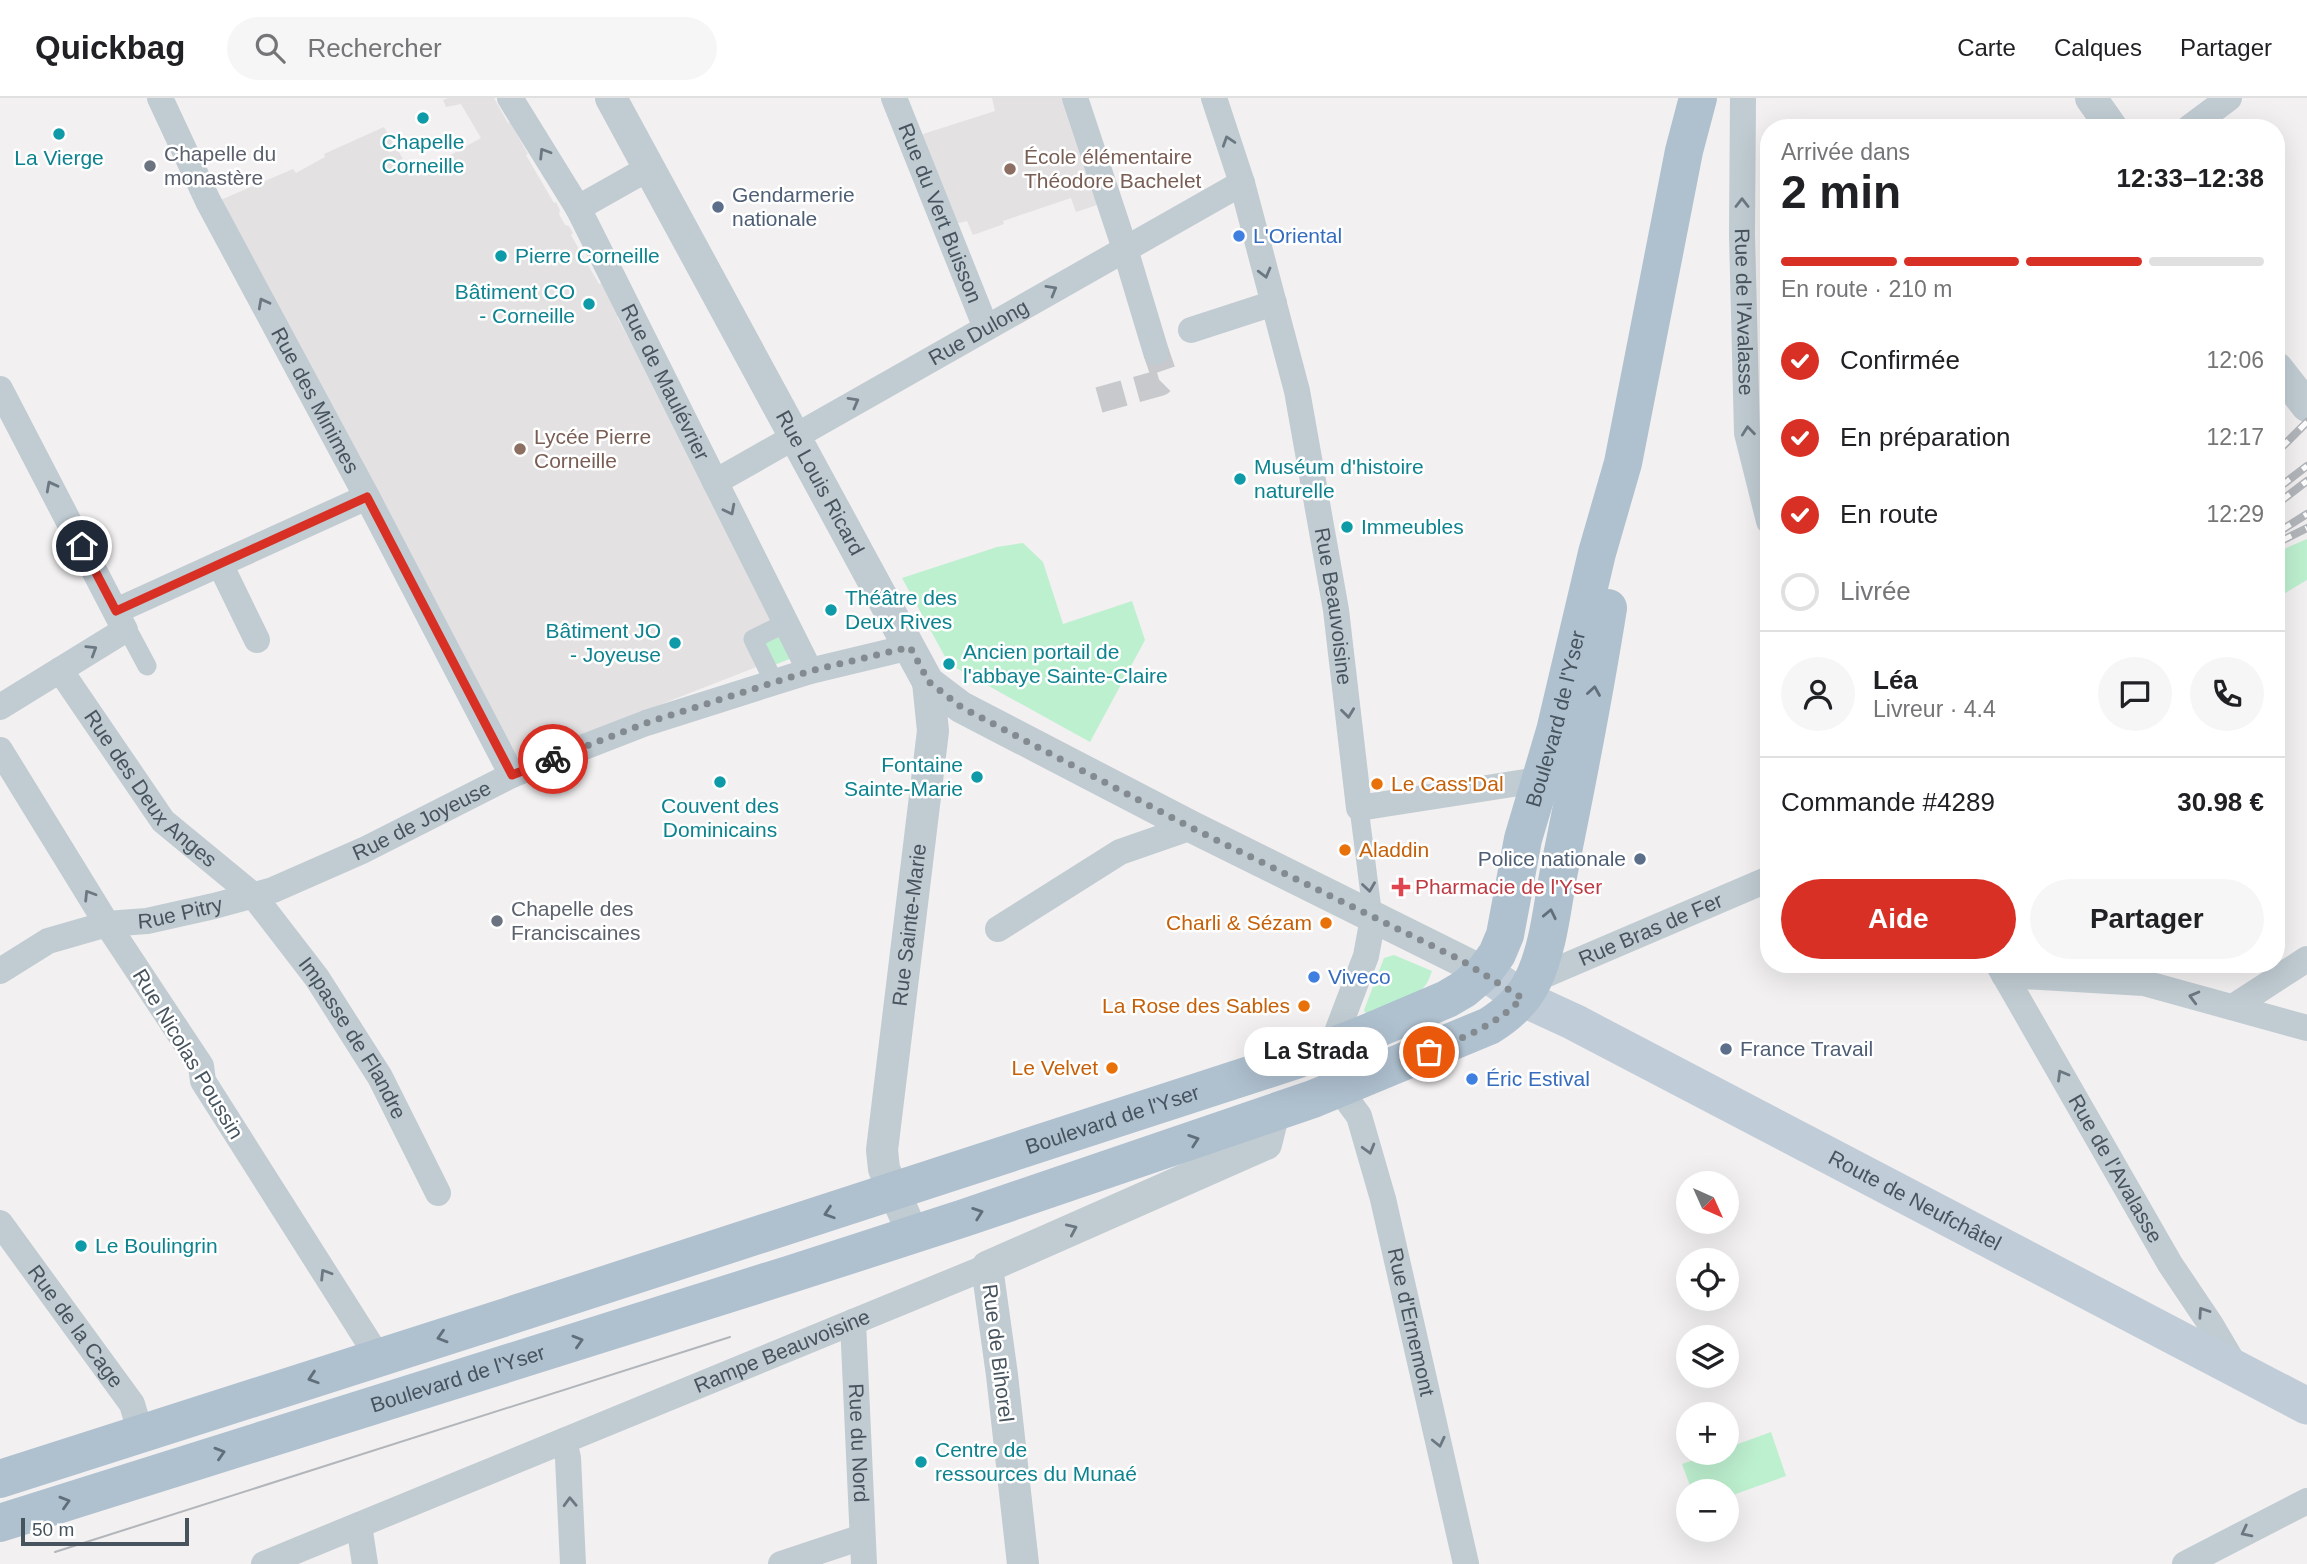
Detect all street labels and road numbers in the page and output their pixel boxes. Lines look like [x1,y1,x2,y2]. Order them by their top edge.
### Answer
street label: Rue du Vert Buisson [894,120,987,306]
street label: Rue de l'Avalasse [1731,228,1758,396]
street label: Rue Dulong [924,295,1032,369]
street label: Rue de Maulévrier [617,300,714,464]
street label: Rue des Minimes [267,323,364,477]
street label: Rue Louis Ricard [772,406,869,559]
street label: Rue Beauvoisine [1311,526,1357,686]
street label: Boulevard de l'Yser [1521,628,1589,810]
street label: Rue des Deux Anges [80,706,222,871]
street label: Rue de Joyeuse [349,776,494,865]
street label: Rue Sainte-Marie [888,842,930,1007]
street label: Rue Bras de Fer [1575,888,1726,970]
street label: Rue Pitry [137,892,226,933]
street label: Impasse de Flandre [294,952,411,1123]
street label: Rue Nicolas Poussin [129,965,248,1143]
street label: Boulevard de l'Yser [1022,1080,1202,1158]
street label: Rue de l'Avalasse [2064,1090,2167,1247]
street label: Route de Neufchâtel [1825,1145,2005,1255]
street label: Rue d'Ernemont [1383,1246,1439,1398]
street label: Rue de la Cage [24,1260,128,1392]
street label: Rue de Bihorel [979,1283,1018,1423]
street label: Rampe Beauvoisine [690,1304,873,1397]
street label: Boulevard de l'Yser [368,1340,548,1417]
street label: Rue du Nord [845,1383,873,1503]

